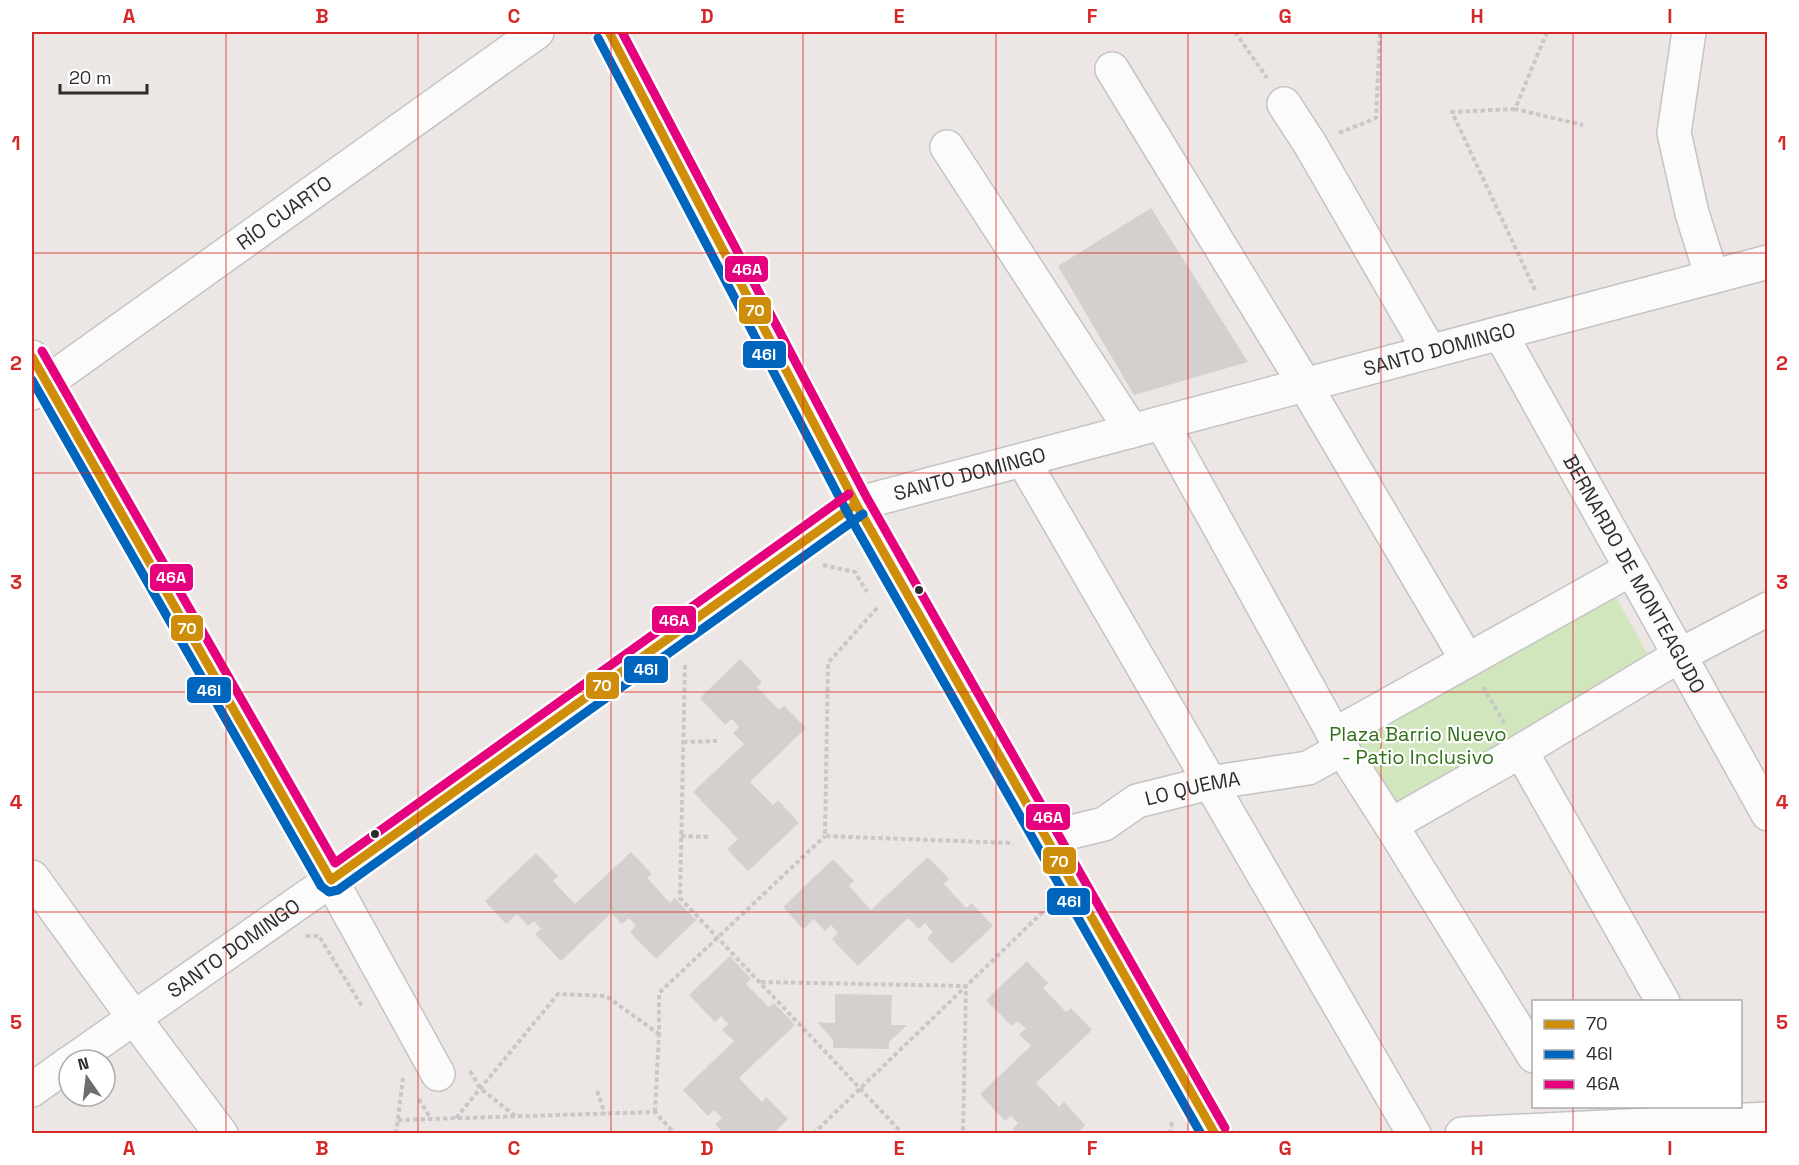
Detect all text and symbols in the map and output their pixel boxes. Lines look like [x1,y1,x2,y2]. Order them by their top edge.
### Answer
text: A [123,3,136,29]
text: B [315,3,329,29]
text: C [508,3,521,29]
text: D [700,3,714,29]
text: E [893,3,905,29]
text: F [1087,3,1098,29]
text: G [1278,3,1292,29]
text: H [1470,3,1484,29]
text: I [1667,3,1673,29]
scale bar [60,57,147,95]
text: 20 m [69,66,112,89]
text: 1 [11,130,21,156]
text: 1 [1777,130,1787,156]
street label: RÍO CUARTO [231,170,337,256]
line badge: 46A [724,255,769,283]
text: 46A [732,259,762,280]
line badge: 70 [738,296,772,325]
text: 70 [745,300,765,321]
street label: SANTO DOMINGO [1360,317,1518,382]
line badge: 46I [742,340,787,369]
text: 46I [752,344,776,365]
text: 2 [10,350,22,376]
text: 2 [1776,350,1788,376]
street label: SANTO DOMINGO [891,441,1049,507]
street label: BERNARDO DE MONTEAGUDO [1557,450,1711,698]
line badge: 46A [149,563,194,592]
text: 46A [156,567,186,588]
text: 3 [10,569,22,595]
text: 3 [1776,569,1788,595]
unlabelled marker [913,584,925,596]
line badge: 46A [651,605,697,634]
text: 46A [659,610,689,631]
line badge: 70 [170,614,204,642]
text: 70 [177,618,197,639]
line badge: 46I [623,655,669,684]
text: 46I [634,659,658,680]
line badge: 70 [585,671,620,700]
text: 70 [592,675,612,696]
line badge: 46I [186,676,232,704]
text: 46I [197,680,221,701]
park label: Plaza Barrio Nuevo - Patio Inclusivo [1329,721,1507,770]
street label: LO QUEMA [1142,765,1242,812]
text: 4 [10,789,23,815]
text: 4 [1776,789,1789,815]
line badge: 46A [1025,803,1071,831]
text: 46A [1033,807,1063,828]
unlabelled marker [369,828,381,840]
line badge: 70 [1042,846,1077,875]
text: 70 [1049,851,1069,872]
line badge: 46I [1046,887,1091,916]
text: 46I [1057,891,1081,912]
street label: SANTO DOMINGO [162,893,305,1004]
legend [1532,1000,1742,1108]
text: 5 [10,1009,22,1035]
text: 5 [1776,1009,1788,1035]
text: 70 [1586,1012,1608,1035]
text: 46I [1586,1042,1613,1065]
north arrow [57,1048,117,1108]
text: N [76,1052,91,1075]
text: 46A [1586,1072,1620,1095]
text: A [123,1135,136,1161]
text: B [315,1135,329,1161]
text: C [508,1135,521,1161]
text: D [700,1135,714,1161]
text: E [893,1135,905,1161]
text: F [1087,1135,1098,1161]
text: G [1278,1135,1292,1161]
text: H [1470,1135,1484,1161]
text: I [1667,1135,1673,1161]

